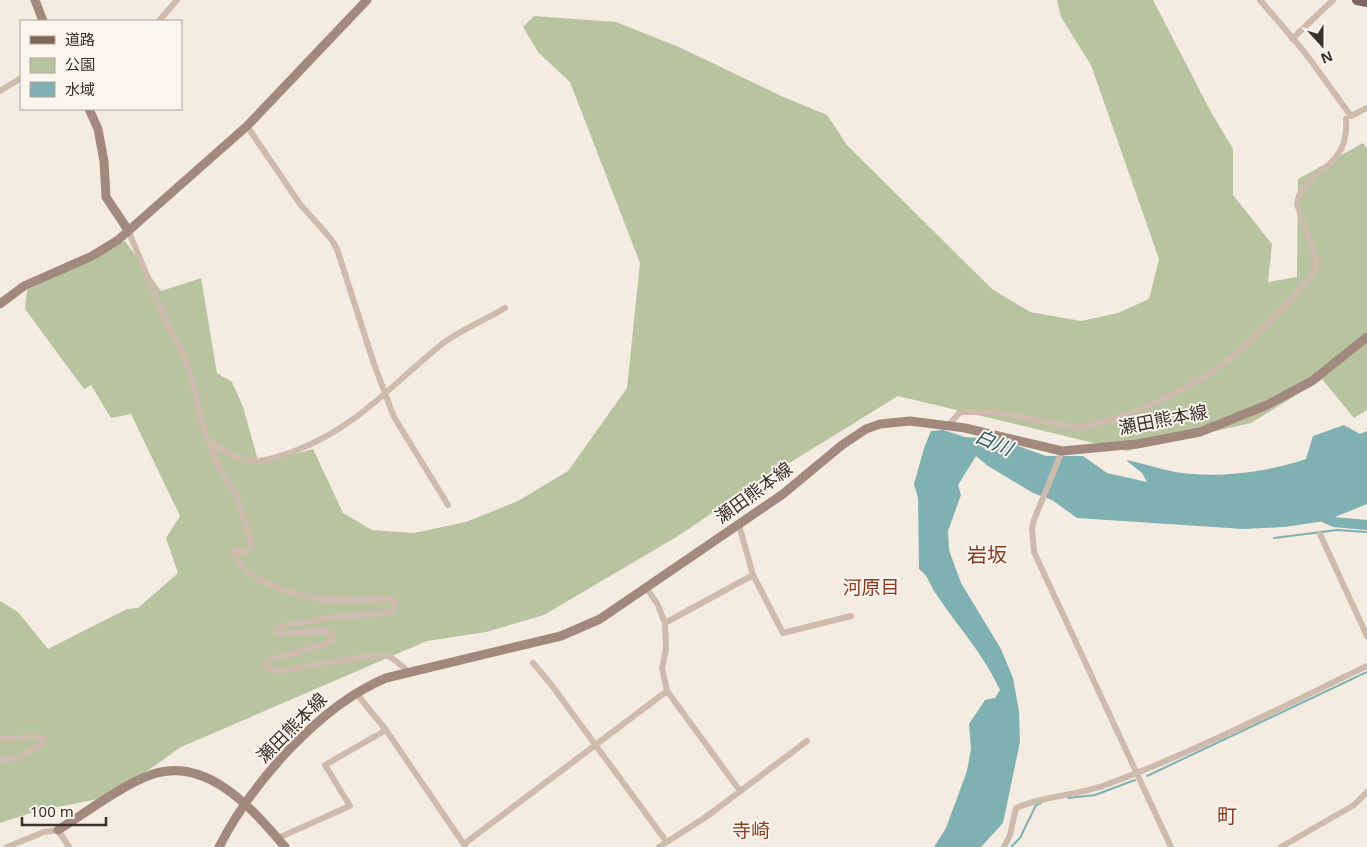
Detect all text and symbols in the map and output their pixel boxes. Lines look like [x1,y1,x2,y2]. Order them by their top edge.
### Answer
legend [20,20,182,110]
north arrow [1297,20,1347,70]
text: 道路 [65,29,95,49]
text: N [1318,47,1336,69]
text: 公園 [65,54,95,74]
text: 水域 [65,79,95,99]
street label: 瀬田熊本線 [1116,399,1209,439]
water label: 白川 [971,423,1018,462]
street label: 瀬田熊本線 [710,456,797,528]
district label: 岩坂 [967,541,1007,568]
district label: 河原目 [842,574,900,600]
street label: 瀬田熊本線 [251,687,332,768]
scale bar [22,794,106,826]
text: 100 m [30,801,74,821]
district label: 町 [1217,802,1237,829]
district label: 寺崎 [732,817,770,843]

